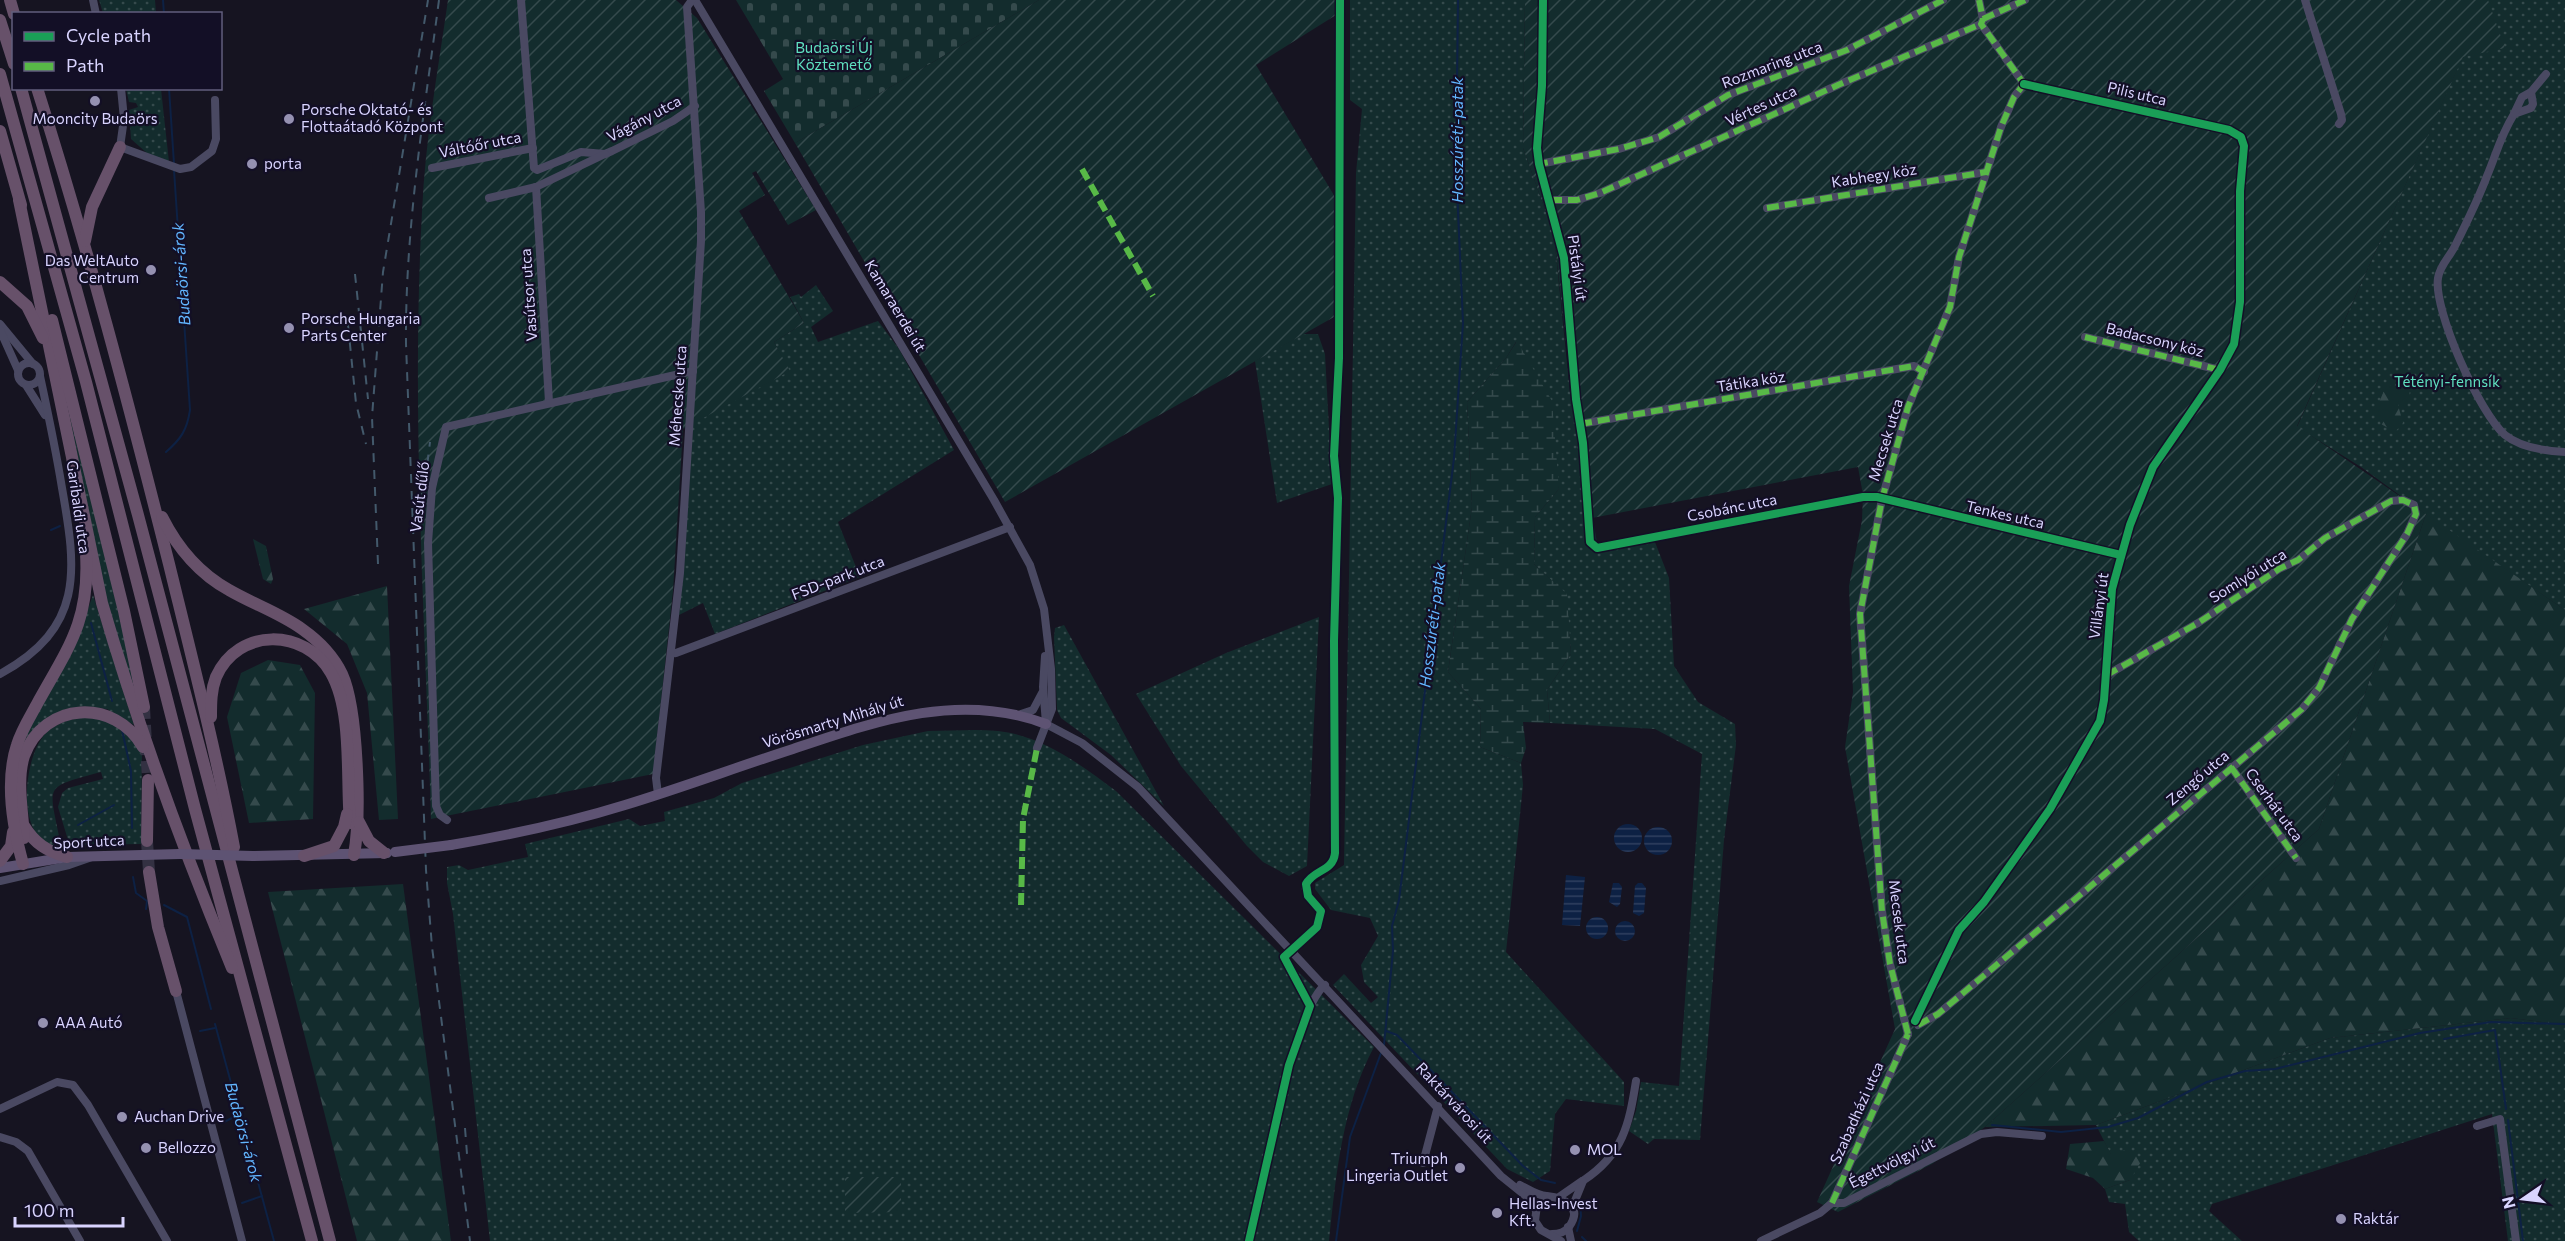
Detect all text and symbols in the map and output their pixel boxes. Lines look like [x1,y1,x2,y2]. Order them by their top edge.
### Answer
legend [12,12,222,90]
text: Cycle path [66,24,151,46]
park label: Budaörsi Új Köztemető [795,37,873,73]
street label: Rozmaring utca [1719,37,1824,91]
text: Path [66,54,104,76]
water label: Hosszúréti-patak [1447,77,1466,203]
street label: Pilis utca [2106,77,2169,109]
street label: Vértes utca [1722,81,1799,129]
street label: Vágány utca [603,91,684,145]
marker: Mooncity Budaörs [88,94,102,108]
place label: Porsche Oktató- és Flottaátadó Központ [301,100,443,135]
place label: Mooncity Budaörs [33,109,158,127]
marker: Porsche Oktató- és Flottaátadó Központ [282,112,296,126]
street label: Váltóőr utca [437,127,523,161]
place label: porta [264,154,302,172]
marker: porta [245,157,259,171]
street label: Kabhegy köz [1830,159,1918,191]
water label: Budaörsi-árok [167,222,194,326]
street label: Pistályi út [1564,234,1592,302]
street label: Vasútsor utca [516,248,540,342]
place label: Das WeltAuto Centrum [45,251,139,286]
street label: Kamaraerdei út [861,256,930,355]
marker: Das WeltAuto Centrum [144,263,158,277]
place label: Porsche Hungaria Parts Center [301,309,420,344]
street label: Badacsony köz [2104,318,2206,360]
marker: Porsche Hungaria Parts Center [282,321,296,335]
street label: Méhecske utca [664,345,690,447]
street label: Tátika köz [1715,367,1786,395]
park label: Tétényi-fennsík [2394,372,2500,390]
street label: Mecsek utca [1864,396,1906,483]
street label: Garibaldi utca [64,459,94,555]
street label: Vasút dűlő [406,460,432,533]
street label: Csobánc utca [1685,489,1778,525]
street label: Tenkes utca [1964,496,2046,532]
street label: Somlyói utca [2206,544,2289,606]
street label: FSD-park utca [789,551,887,603]
water label: Hosszúréti-patak [1414,561,1449,689]
street label: Villányi út [2084,571,2112,640]
street label: Vörösmarty Mihály út [760,691,906,751]
street label: Zengő utca [2162,746,2232,809]
street label: Cserhát utca [2242,764,2307,845]
street label: Sport utca [53,830,125,852]
street label: Mecsek utca [1886,879,1914,965]
place label: AAA Autó [55,1013,123,1031]
marker: AAA Autó [36,1016,50,1030]
street label: Raktárvárosi út [1413,1058,1497,1146]
street label: Szabadházi utca [1826,1059,1887,1166]
water label: Budaörsi-árok [222,1080,267,1185]
place label: Auchan Drive [134,1107,224,1125]
marker: Auchan Drive [115,1110,129,1124]
street label: Égettvölgyi út [1845,1132,1938,1192]
place label: Bellozzo [158,1138,216,1156]
place label: MOL [1587,1140,1622,1158]
marker: Bellozzo [139,1141,153,1155]
marker: MOL [1568,1143,1582,1157]
place label: Triumph Lingeria Outlet [1346,1149,1448,1184]
marker: Triumph Lingeria Outlet [1453,1161,1467,1175]
north arrow [2493,1169,2553,1229]
scale bar [15,1190,123,1228]
place label: Hellas-Invest Kft. [1509,1194,1598,1229]
text: N [2497,1195,2519,1211]
text: 100 m [24,1199,74,1221]
marker: Hellas-Invest Kft. [1490,1206,1504,1220]
place label: Raktár [2353,1209,2399,1227]
marker: Raktár [2334,1212,2348,1226]

